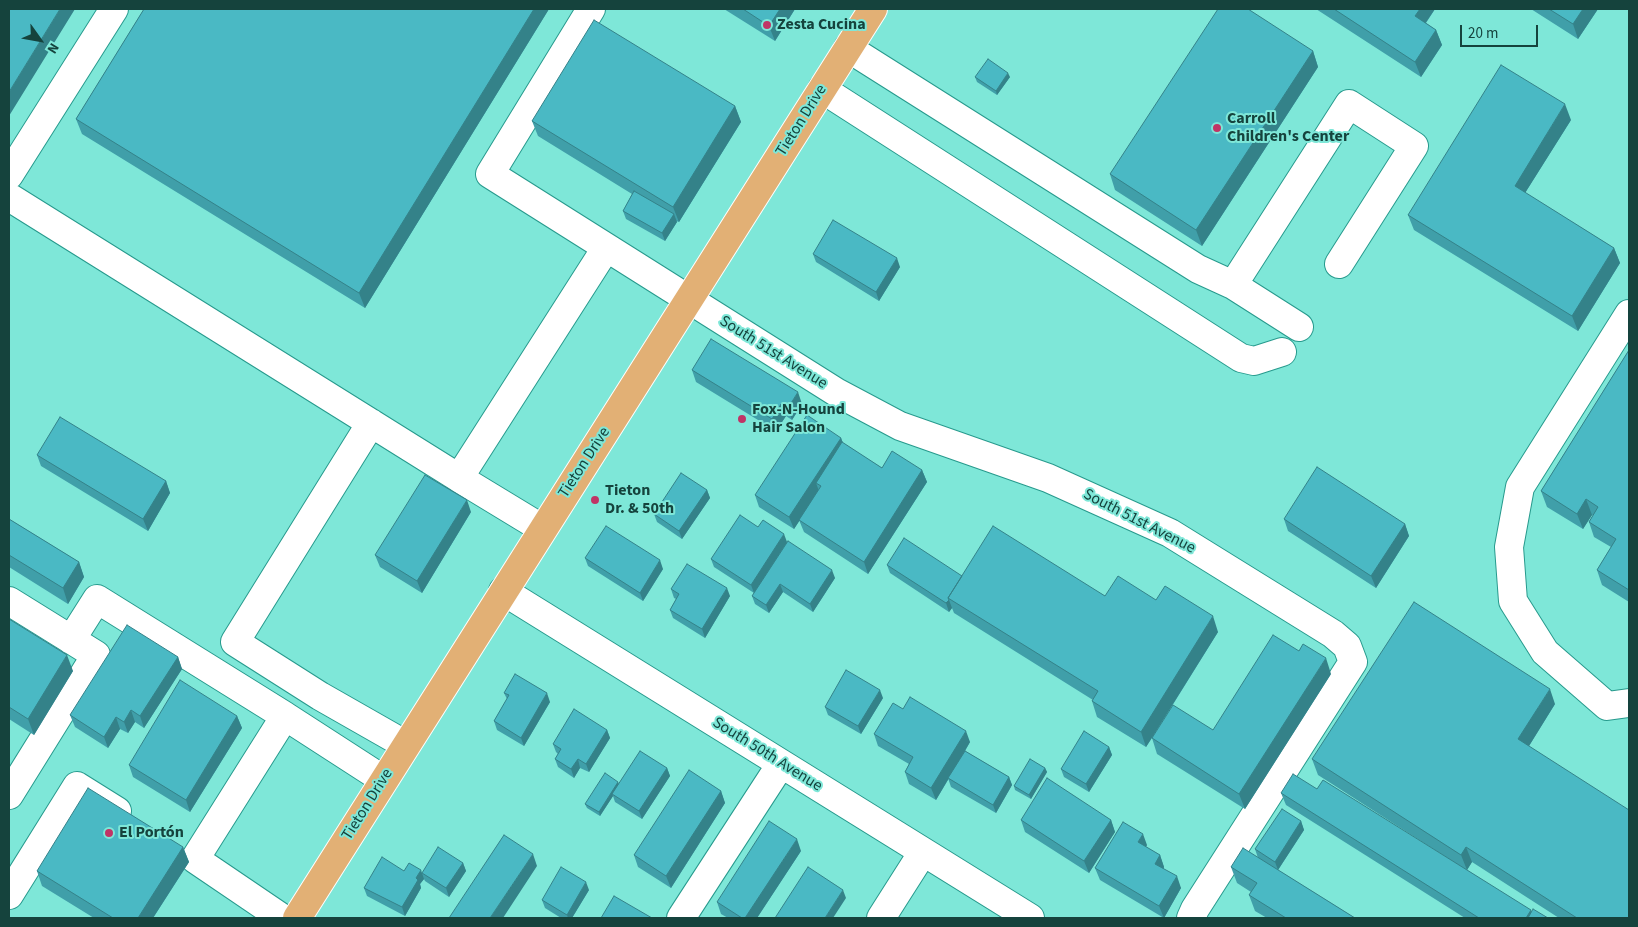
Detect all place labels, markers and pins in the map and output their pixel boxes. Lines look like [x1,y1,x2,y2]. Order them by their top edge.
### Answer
place label: Zesta Cucina [777,15,866,35]
marker: Zesta Cucina [761,19,773,31]
place label: Carroll Children's Center [1227,109,1349,147]
marker: Carroll Children's Center [1211,122,1223,134]
place label: Fox-N-Hound Hair Salon [752,400,845,438]
marker: Fox-N-Hound Hair Salon [736,413,748,425]
place label: Tieton Dr. & 50th [605,481,674,519]
marker: Tieton Dr. & 50th [589,494,601,506]
place label: El Portón [119,823,184,843]
marker: El Portón [103,827,115,839]

